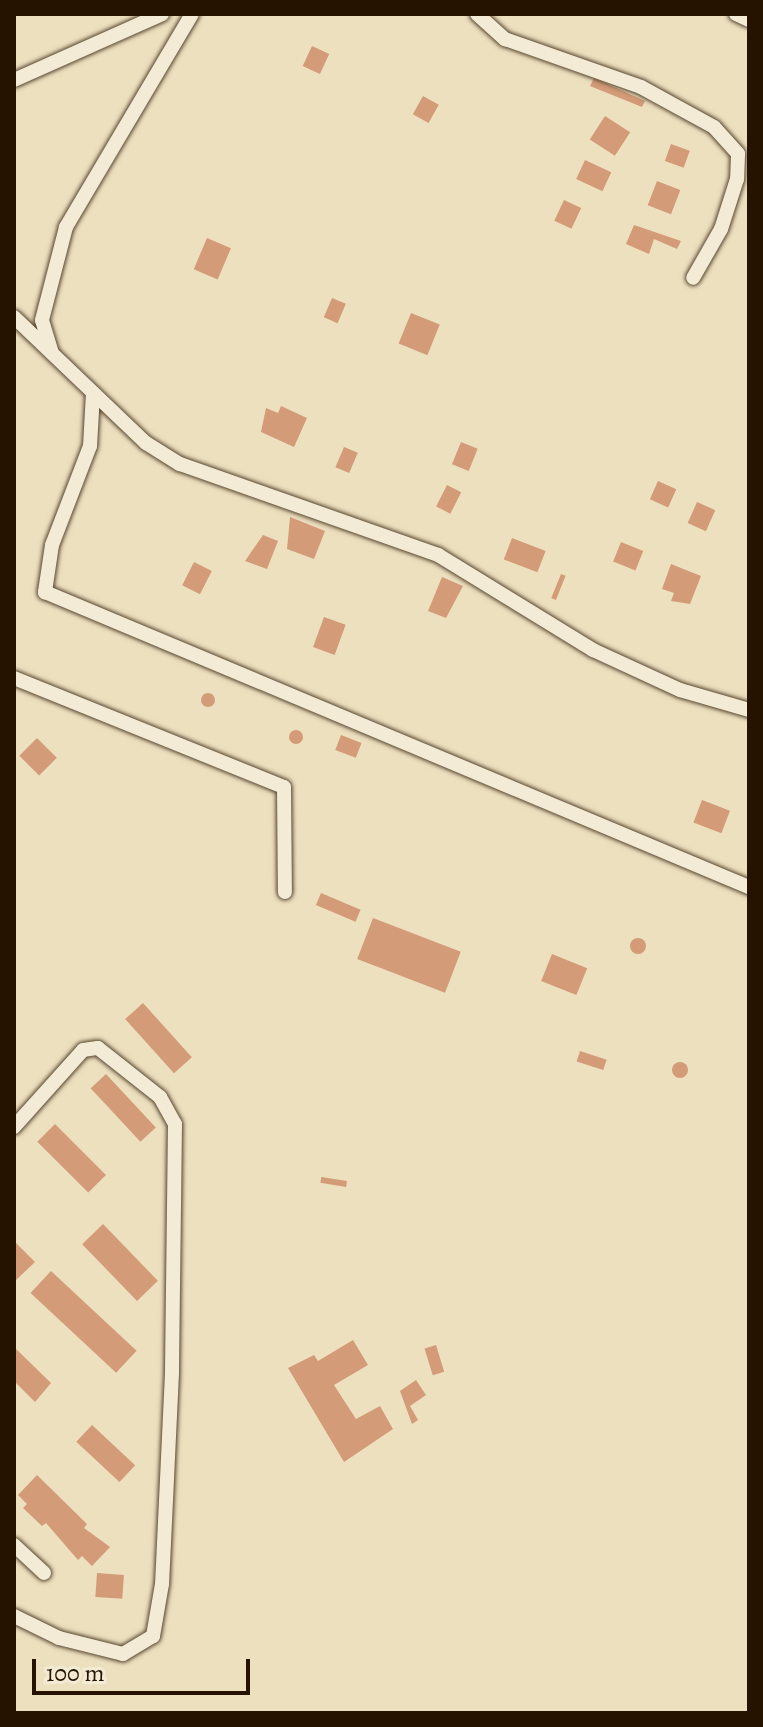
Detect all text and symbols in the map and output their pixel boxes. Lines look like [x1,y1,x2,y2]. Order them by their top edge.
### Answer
scale bar [36,1643,254,1693]
text: 100 m [46,1657,105,1689]

